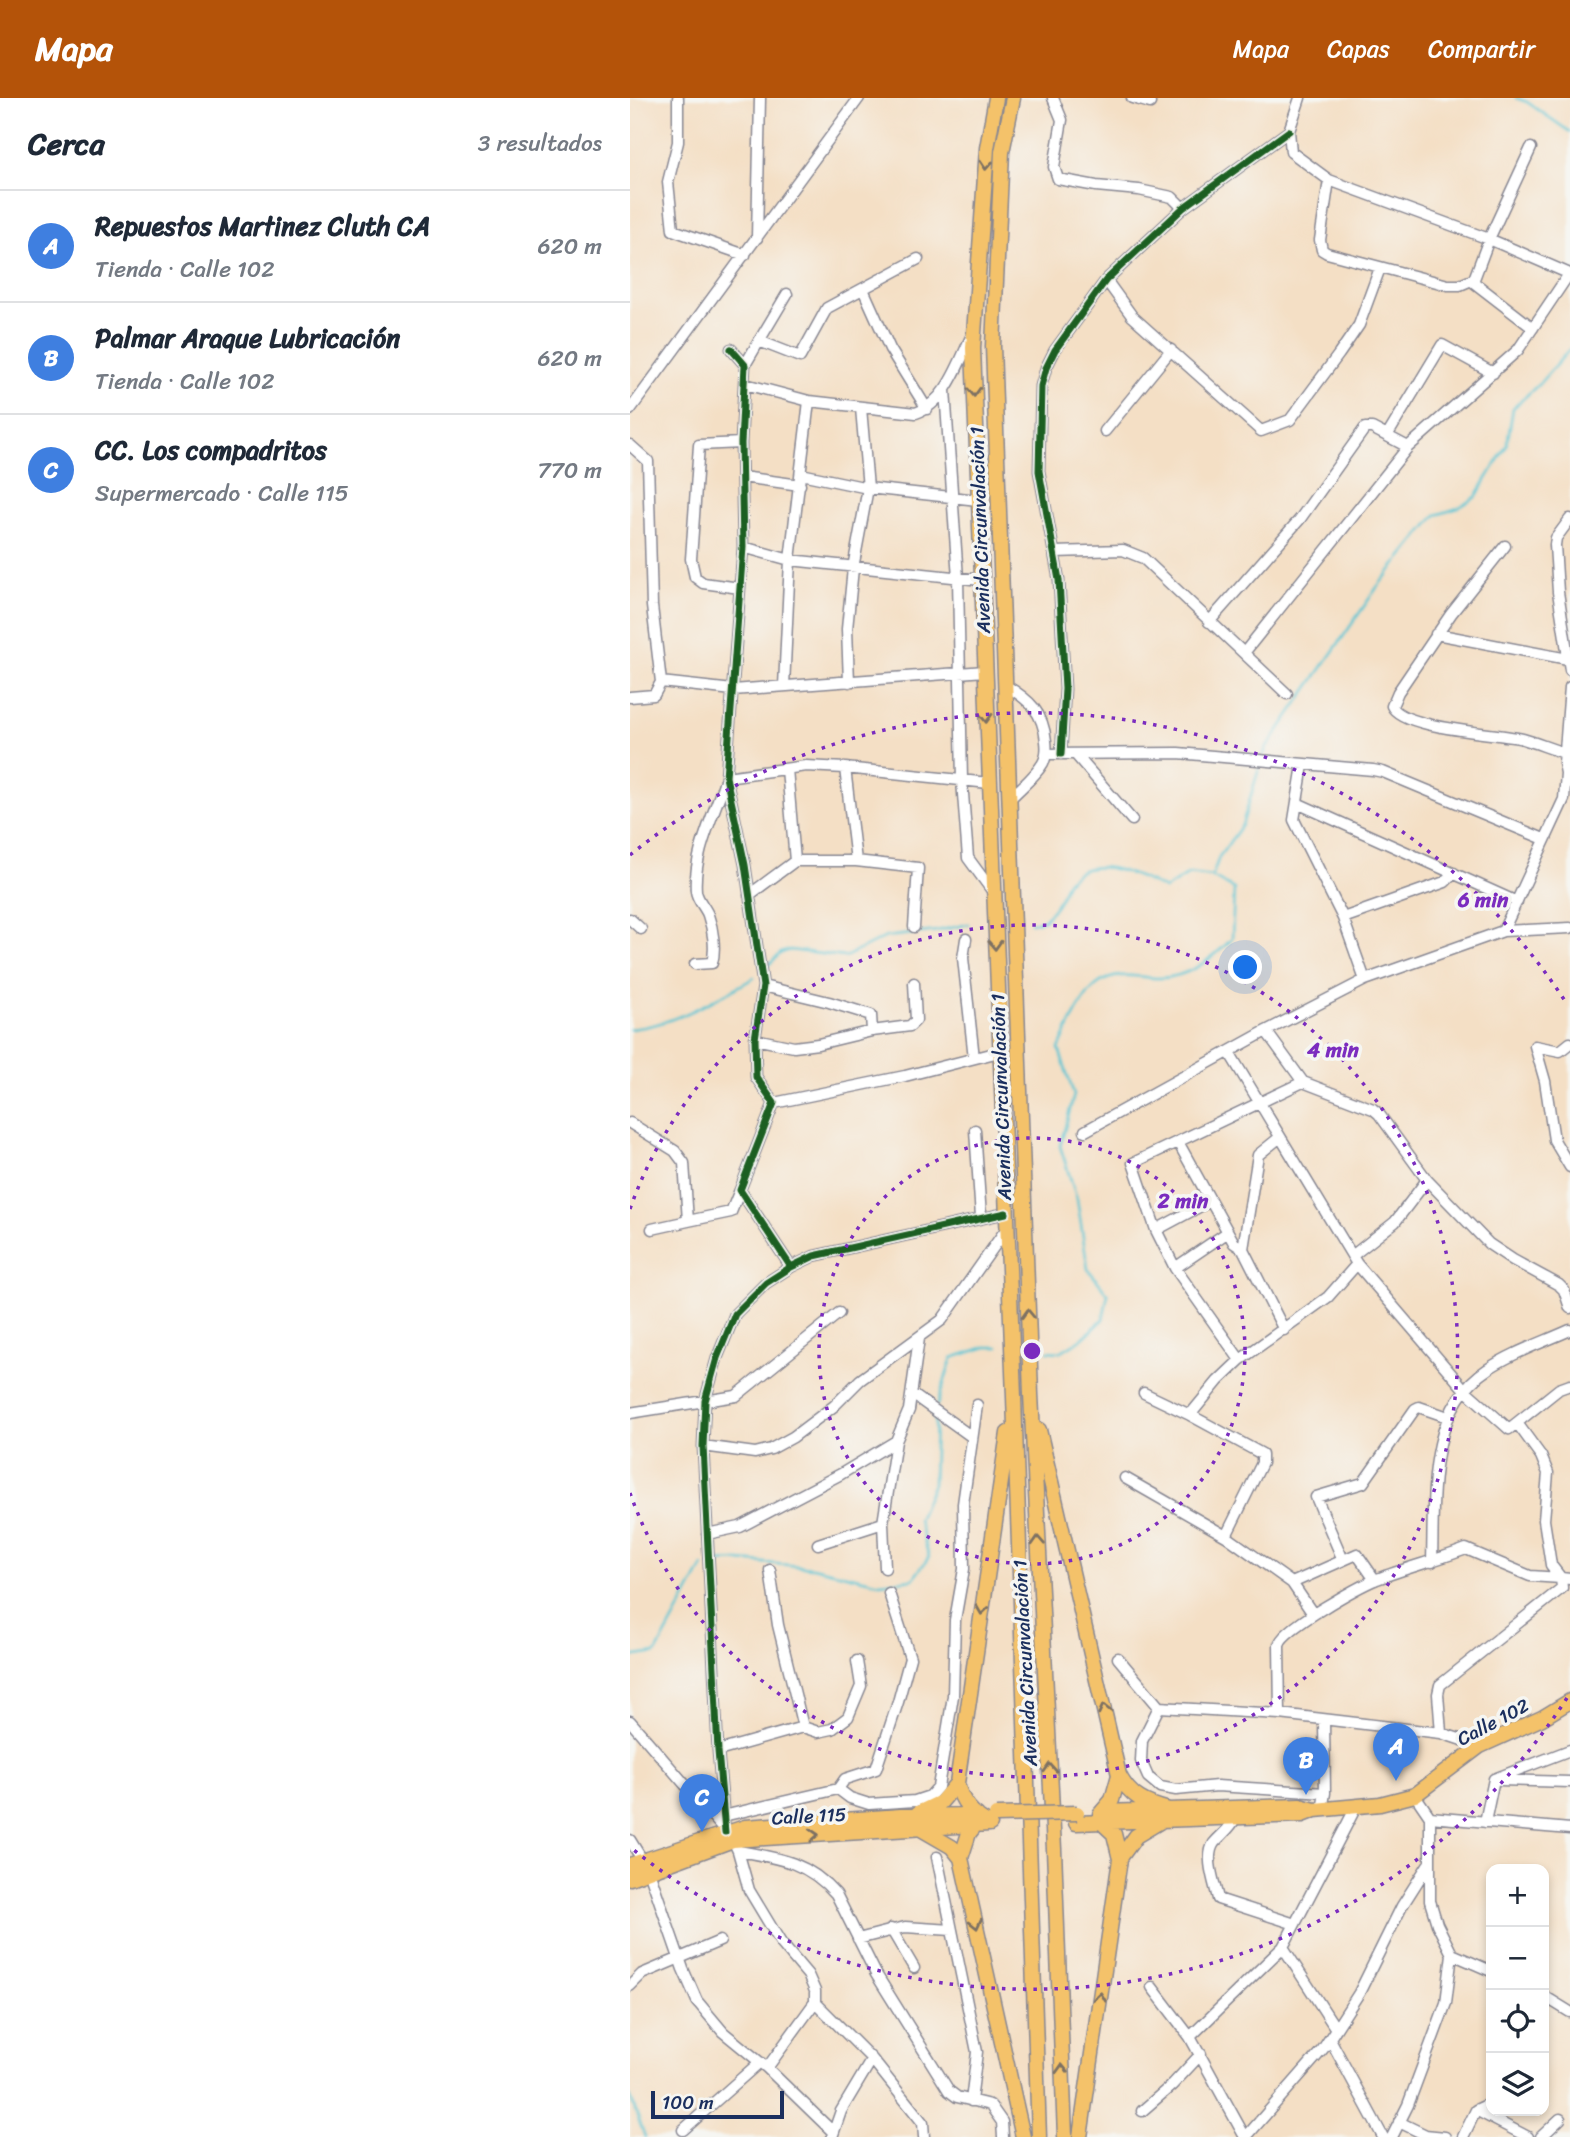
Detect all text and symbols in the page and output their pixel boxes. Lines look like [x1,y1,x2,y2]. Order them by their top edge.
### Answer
text: Mapa [35,20,112,78]
text: Mapa [1233,28,1289,70]
text: Capas [1327,28,1390,70]
text: Compartir [1428,28,1535,70]
text: Cerca [28,117,104,171]
text: 3 resultados [478,123,602,164]
one-way arrow [979,160,994,171]
text: Repuestos Martinez Cluth CA [95,203,430,249]
text: A [43,226,59,267]
text: 620 m [537,226,602,267]
text: Tienda · Calle 102 [95,249,275,290]
text: Palmar Araque Lubricación [95,315,400,361]
text: B [44,338,58,379]
text: 620 m [537,338,602,379]
text: Tienda · Calle 102 [95,361,275,402]
one-way arrow [967,387,982,398]
street label: Avenida Circunvalación 1 [960,426,1000,635]
text: CC. Los compadritos [95,427,327,473]
text: C [44,450,58,491]
text: 770 m [538,450,602,491]
text: Supermercado · Calle 115 [95,473,349,514]
one-way arrow [979,712,994,723]
text: 6 min [1457,881,1509,919]
one-way arrow [987,940,1002,951]
your location [1228,950,1262,984]
street label: Avenida Circunvalación 1 [981,993,1021,1202]
text: 4 min [1306,1031,1360,1069]
text: 2 min [1157,1182,1209,1220]
one-way arrow [1021,1308,1036,1319]
centre of rings [1020,1339,1044,1363]
one-way arrow [1031,1535,1046,1546]
street label: Avenida Circunvalación 1 [1003,1559,1047,1768]
one-way arrow [975,1604,990,1616]
street label: Calle 102 [1451,1689,1535,1755]
one-way arrow [1097,1703,1112,1715]
pin: A [1373,1723,1419,1781]
pin: B [1283,1737,1329,1795]
one-way arrow [1042,1762,1057,1773]
pin: C [679,1774,725,1832]
street label: Calle 115 [771,1798,848,1834]
one-way arrow [809,1827,820,1842]
map controls [1486,1864,1549,2116]
button: + [1486,1864,1549,1927]
one-way arrow [967,1918,982,1930]
button: − [1486,1927,1549,1990]
button: locate [1486,1990,1549,2053]
one-way arrow [1092,1991,1107,2003]
button: layers [1486,2053,1549,2116]
one-way arrow [1055,2063,1070,2074]
text: 100 m [662,2086,714,2119]
scale bar [651,2088,784,2120]

